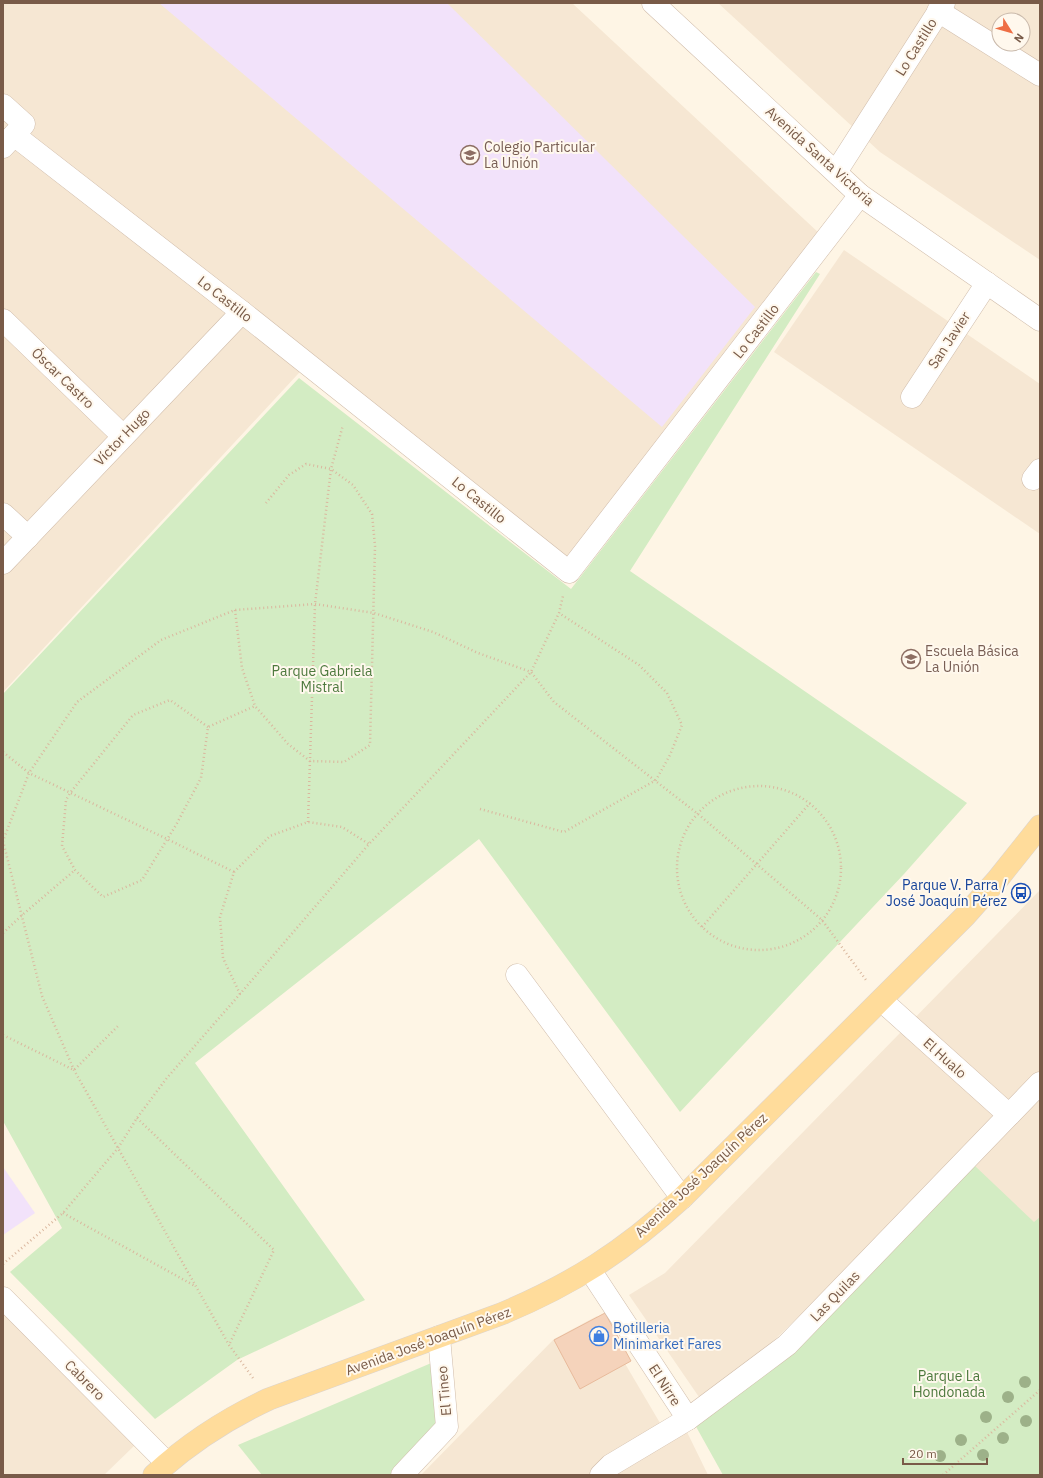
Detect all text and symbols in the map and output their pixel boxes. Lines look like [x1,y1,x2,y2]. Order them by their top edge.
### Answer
north arrow [991,12,1031,52]
street label: Lo Castillo [891,15,941,79]
text: N [1011,31,1027,45]
street label: Avenida Santa Victoria [762,102,879,210]
place label: Colegio Particular La Unión [484,138,595,172]
school or university icon: Colegio Particular La Unión [459,144,481,166]
street label: Lo Castillo [194,272,256,326]
street label: Lo Castillo [729,300,783,362]
street label: San Javier [924,308,974,372]
street label: Óscar Castro [28,343,99,413]
street label: Víctor Hugo [90,404,154,470]
street label: Lo Castillo [448,473,510,527]
place label: Escuela Básica La Unión [925,642,1019,676]
school or university icon: Escuela Básica La Unión [900,648,922,670]
park label: Parque Gabriela Mistral [272,662,373,696]
place label: Parque V. Parra / José Joaquín Pérez [886,876,1007,910]
bus stop icon: Parque V. Parra / José Joaquín Pérez [1010,882,1032,904]
street label: El Hualo [920,1034,971,1082]
street label: Avenida José Joaquín Pérez [631,1109,771,1241]
street label: Las Quilas [806,1267,864,1325]
street label: Avenida José Joaquín Pérez [343,1303,514,1379]
place label: Botilleria Minimarket Fares [613,1319,722,1353]
shop icon: Botilleria Minimarket Fares [588,1325,610,1347]
street label: Cabrero [61,1356,109,1404]
street label: El Nirre [645,1361,685,1410]
street label: El Tineo [433,1365,455,1417]
park label: Parque La Hondonada [913,1367,986,1401]
scale bar [903,1440,987,1466]
text: 20 m [909,1446,937,1461]

